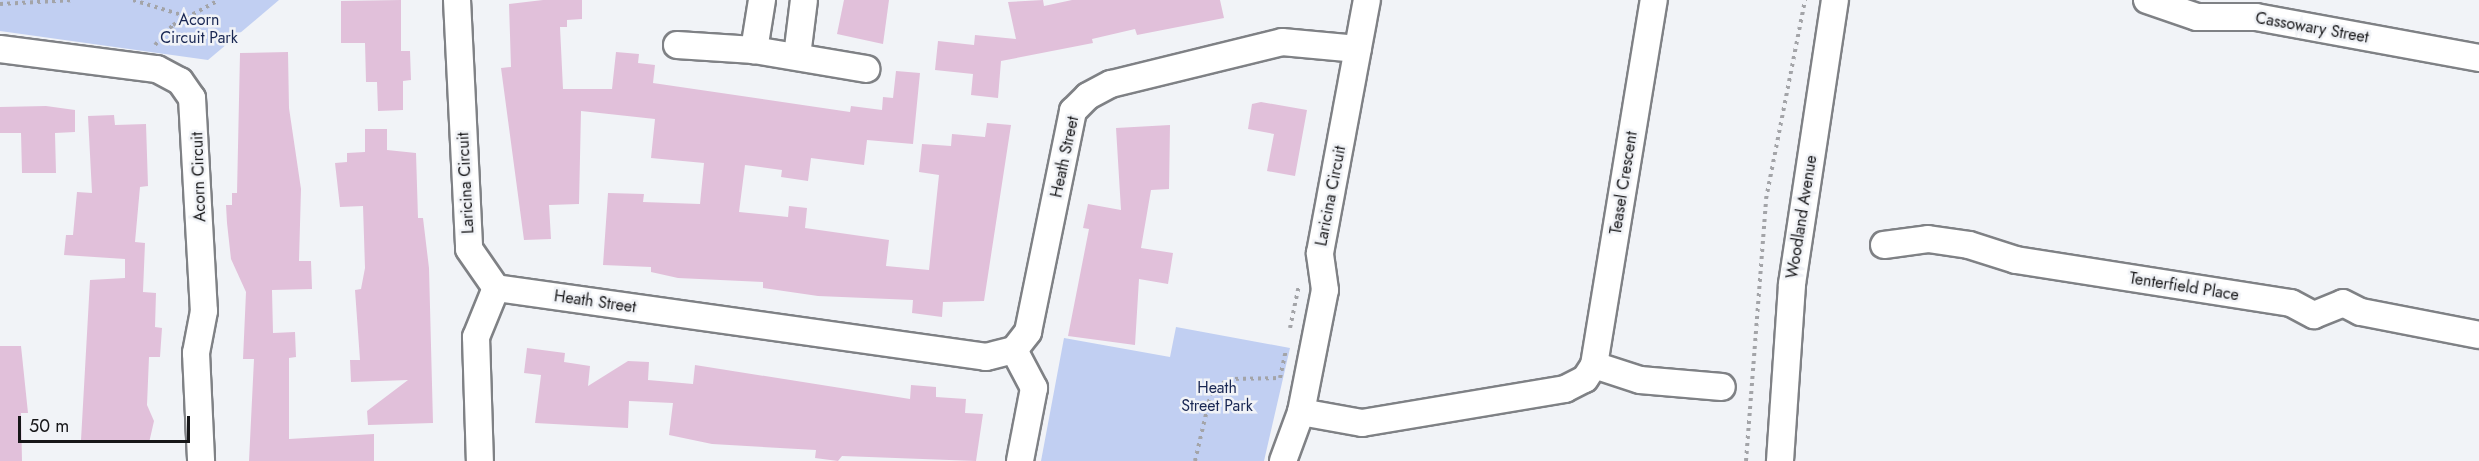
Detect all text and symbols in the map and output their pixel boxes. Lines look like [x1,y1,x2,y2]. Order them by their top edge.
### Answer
street label: Cassowary Street [2254,9,2370,47]
park label: Acorn Circuit Park [160,10,238,48]
street label: Heath Street [1047,115,1083,199]
street label: Teasel Crescent [1606,130,1642,236]
street label: Acorn Circuit [188,132,210,222]
street label: Laricina Circuit [454,132,478,234]
street label: Laricina Circuit [1312,144,1350,248]
street label: Woodland Avenue [1783,154,1821,280]
street label: Tenterfield Place [2128,269,2240,305]
street label: Heath Street [553,287,637,317]
park label: Heath Street Park [1181,378,1253,416]
scale bar [21,404,194,442]
text: 50 m [29,413,69,439]

